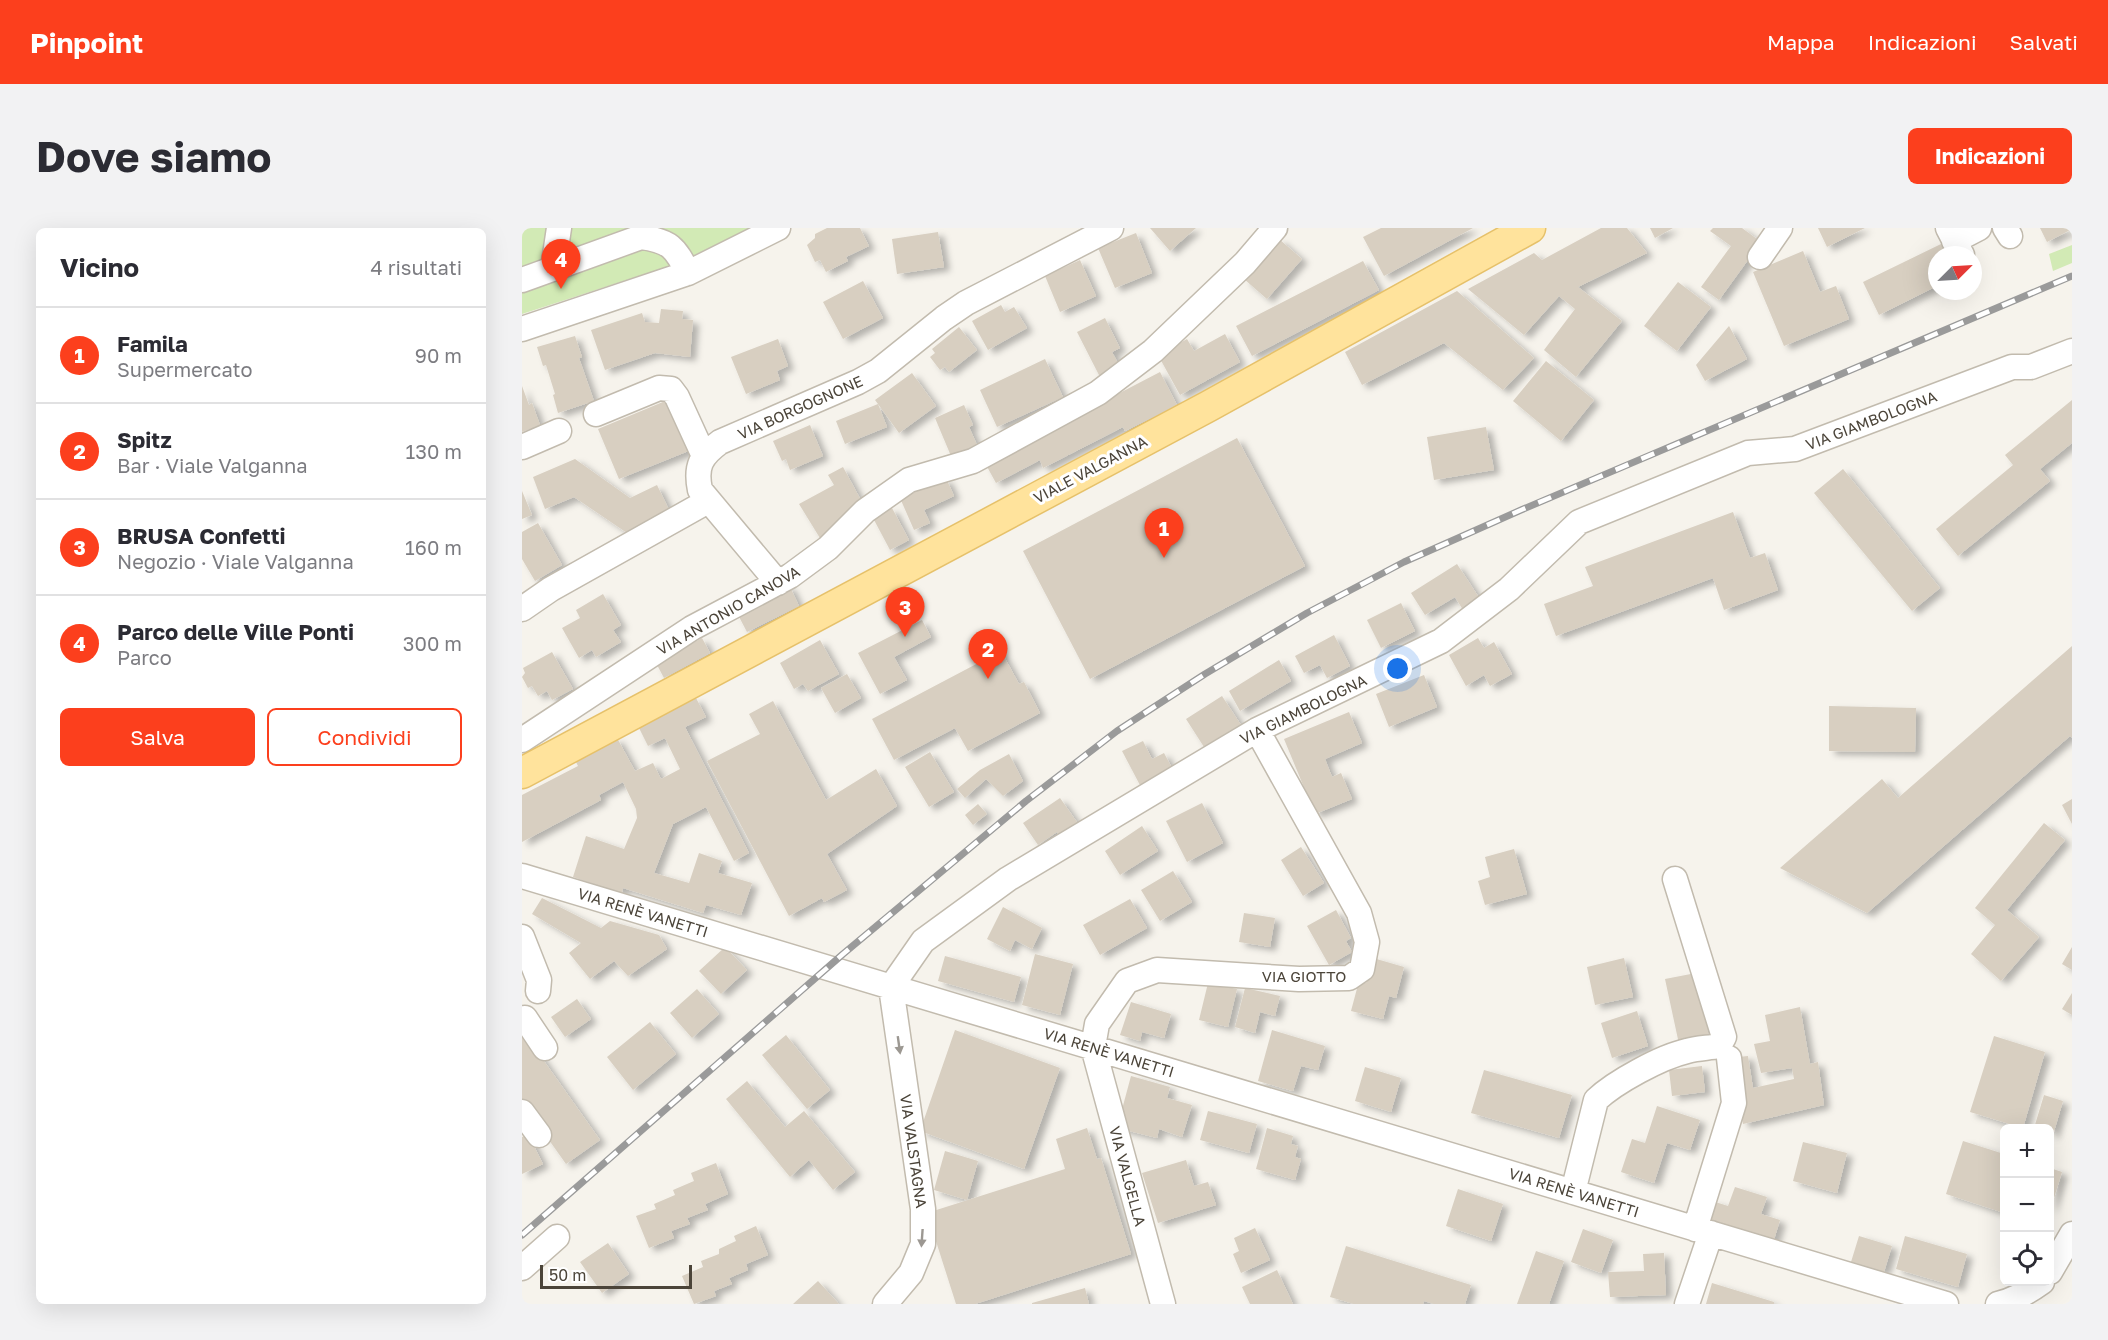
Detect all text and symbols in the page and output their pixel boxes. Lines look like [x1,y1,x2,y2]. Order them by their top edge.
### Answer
text: Pinpoint [30,26,143,59]
text: Mappa [1767,29,1835,55]
text: Indicazioni [1868,29,1977,55]
text: Salvati [2010,29,2078,55]
button: Indicazioni [1908,128,2072,184]
text: Dove siamo [36,131,271,181]
pin: 4 [542,239,580,289]
north arrow [1928,246,1982,300]
text: Vicino [60,252,139,283]
text: 4 risultati [370,255,462,279]
text: Famila [117,330,188,357]
text: 1 [74,343,85,367]
text: 90 m [415,343,462,367]
text: Supermercato [117,357,253,381]
street label: VIA BORGOGNONE [735,371,865,443]
street label: VIA GIAMBOLOGNA [1803,387,1939,453]
text: Spitz [117,426,172,453]
street label: VIALE VALGANNA [1030,431,1150,507]
text: 2 [73,439,86,463]
text: 130 m [406,439,462,463]
text: Bar · Viale Valganna [117,453,308,477]
pin: 1 [1144,508,1184,558]
text: BRUSA Confetti [117,522,286,549]
text: 3 [73,535,86,559]
text: 160 m [405,535,462,559]
text: Negozio · Viale Valganna [117,549,354,573]
street label: VIA ANTONIO CANOVA [653,562,803,658]
pin: 3 [886,588,925,637]
text: Parco delle Ville Ponti [117,618,354,645]
pin: 2 [968,630,1008,679]
text: 4 [73,631,86,655]
text: 300 m [403,631,462,655]
text: Parco [117,645,172,669]
your location [1383,654,1412,683]
street label: VIA GIAMBOLOGNA [1237,670,1369,748]
button: Salva [60,708,255,766]
button: Condividi [267,708,462,766]
street label: VIA RENÈ VANETTI [576,884,710,940]
street label: VIA GIOTTO [1262,967,1346,985]
street label: VIA RENÈ VANETTI [1042,1024,1176,1080]
one-way arrow [895,1035,904,1054]
street label: VIA VALSTAGNA [897,1093,931,1209]
street label: VIA VALGELLA [1106,1124,1150,1228]
map controls [2000,1124,2054,1286]
button: + [2000,1124,2054,1178]
street label: VIA RENÈ VANETTI [1507,1164,1641,1220]
button: − [2000,1178,2054,1232]
one-way arrow [918,1229,927,1248]
button: locate [2000,1232,2054,1286]
scale bar [540,1262,692,1290]
text: 50 m [549,1265,586,1285]

